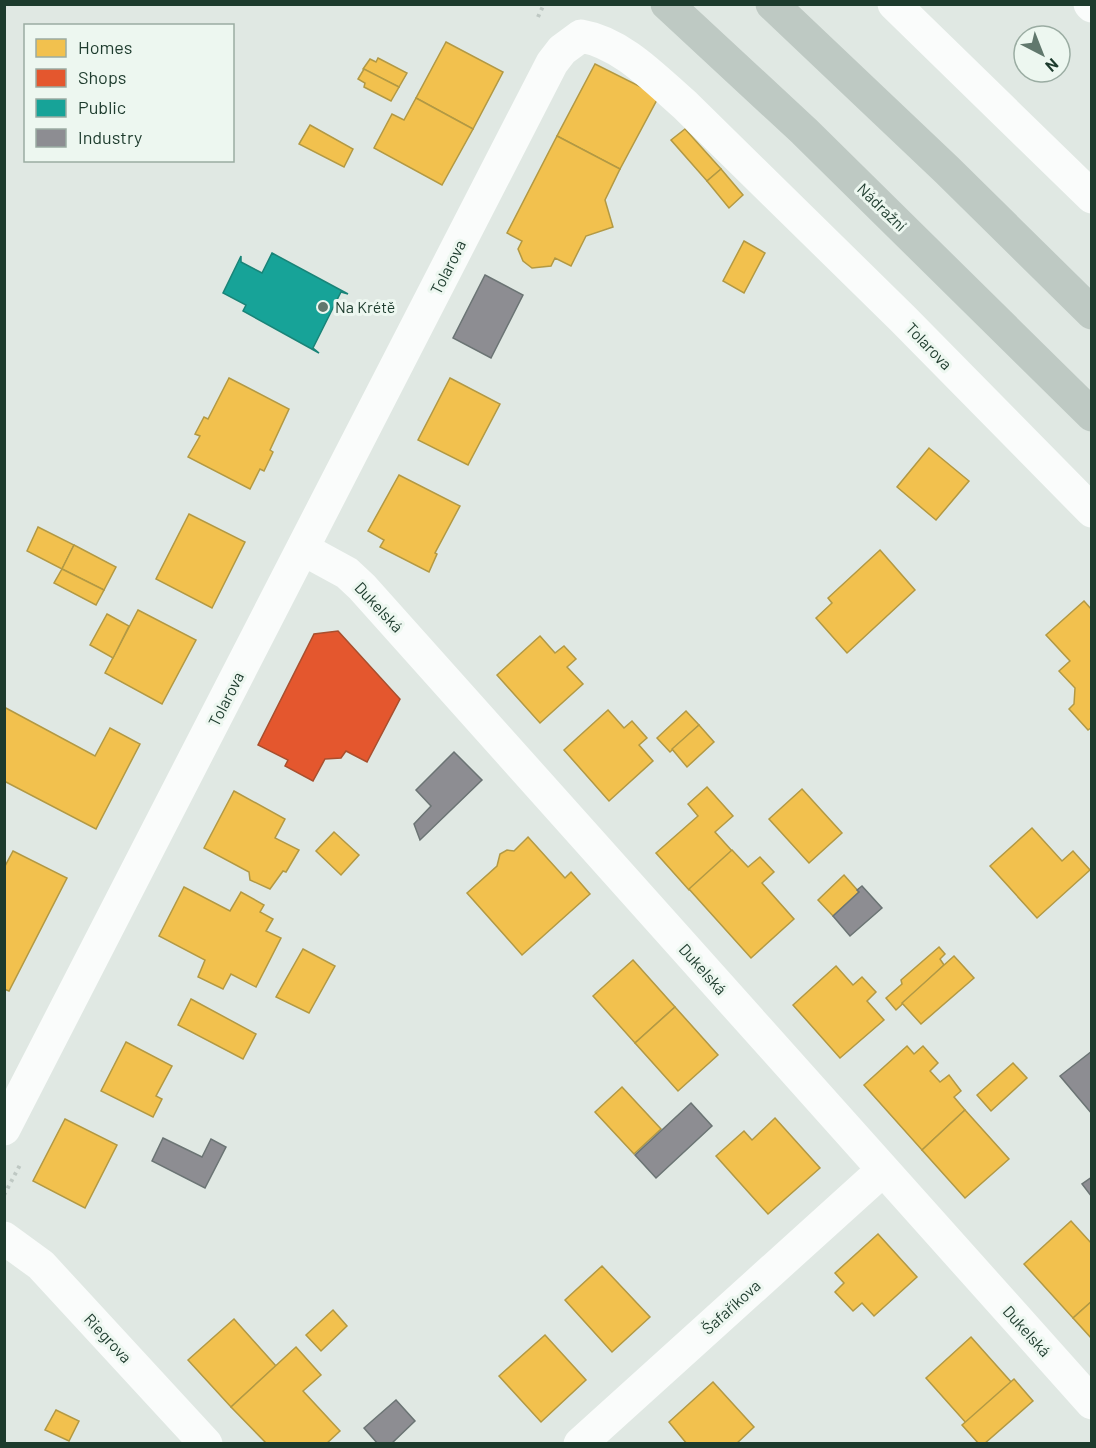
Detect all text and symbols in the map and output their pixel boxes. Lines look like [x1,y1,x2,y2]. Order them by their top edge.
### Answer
legend [24,24,234,162]
north arrow [1012,24,1072,84]
text: Homes [78,36,132,58]
text: N [1042,55,1063,76]
text: Shops [78,66,127,88]
text: Public [78,96,126,118]
text: Industry [78,126,142,148]
street label: Nádražní [854,179,911,235]
street label: Tolarova [426,236,469,297]
place label: Na Krétě [335,297,395,316]
marker: Na Krétě [316,300,330,314]
street label: Tolarova [902,318,956,373]
street label: Dukelská [351,578,407,636]
street label: Tolarova [204,668,247,729]
street label: Dukelská [676,939,731,998]
street label: Šafaříkova [698,1276,764,1338]
street label: Dukelská [1000,1301,1055,1360]
street label: Riegrova [81,1309,136,1366]

